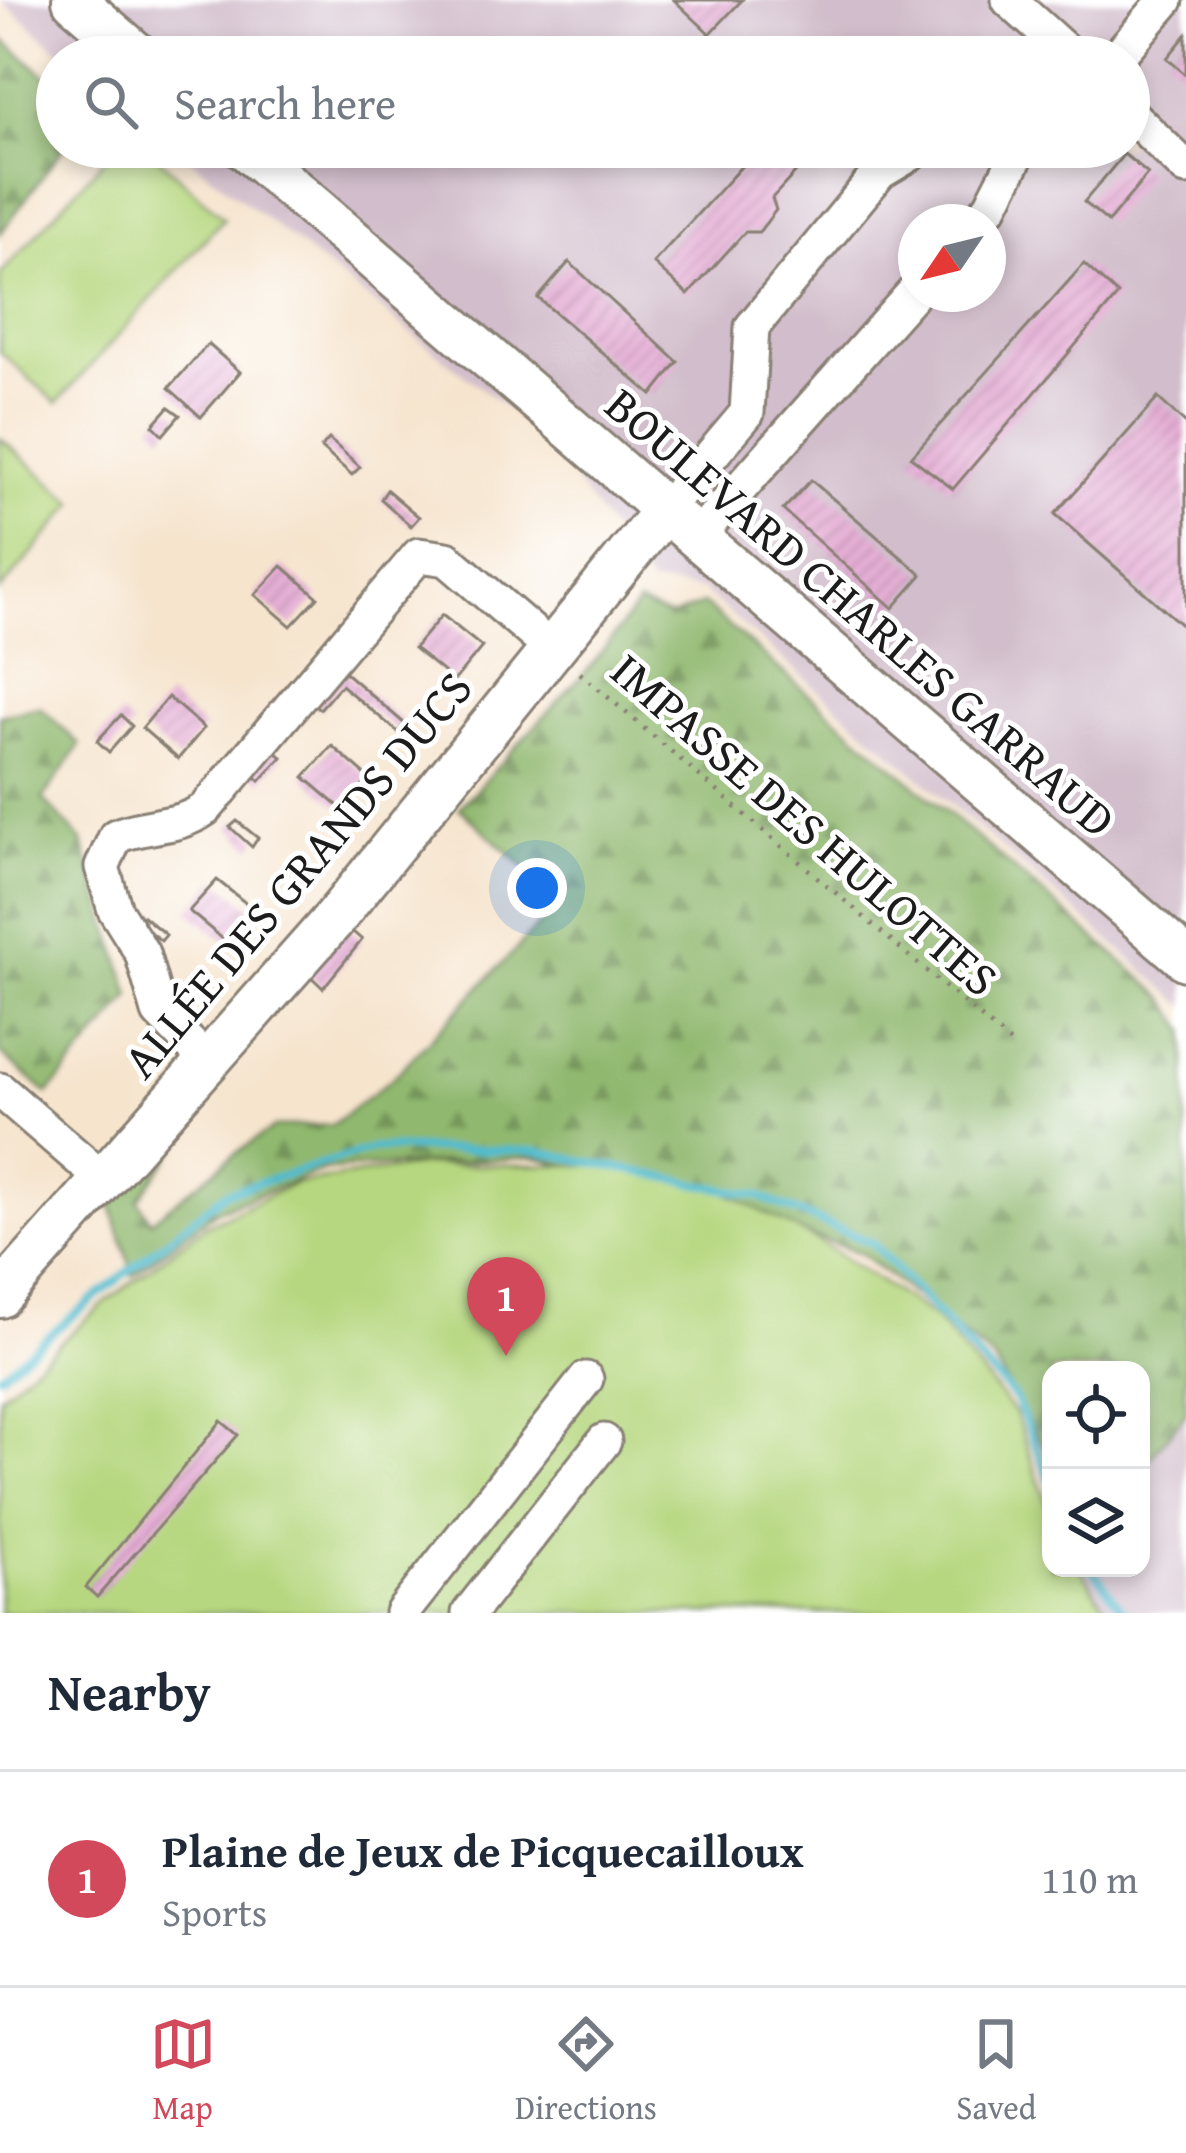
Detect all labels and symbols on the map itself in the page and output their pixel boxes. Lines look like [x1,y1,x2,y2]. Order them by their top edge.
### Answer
north arrow [898,204,1006,312]
street label: BOULEVARD CHARLES GARRAUD [591,370,1132,854]
street label: IMPASSE DES HULOTTES [596,635,1015,1012]
street label: ALLÉE DES GRANDS DUCS [105,655,488,1093]
your location [507,858,567,918]
pin: 1 [467,1257,545,1356]

